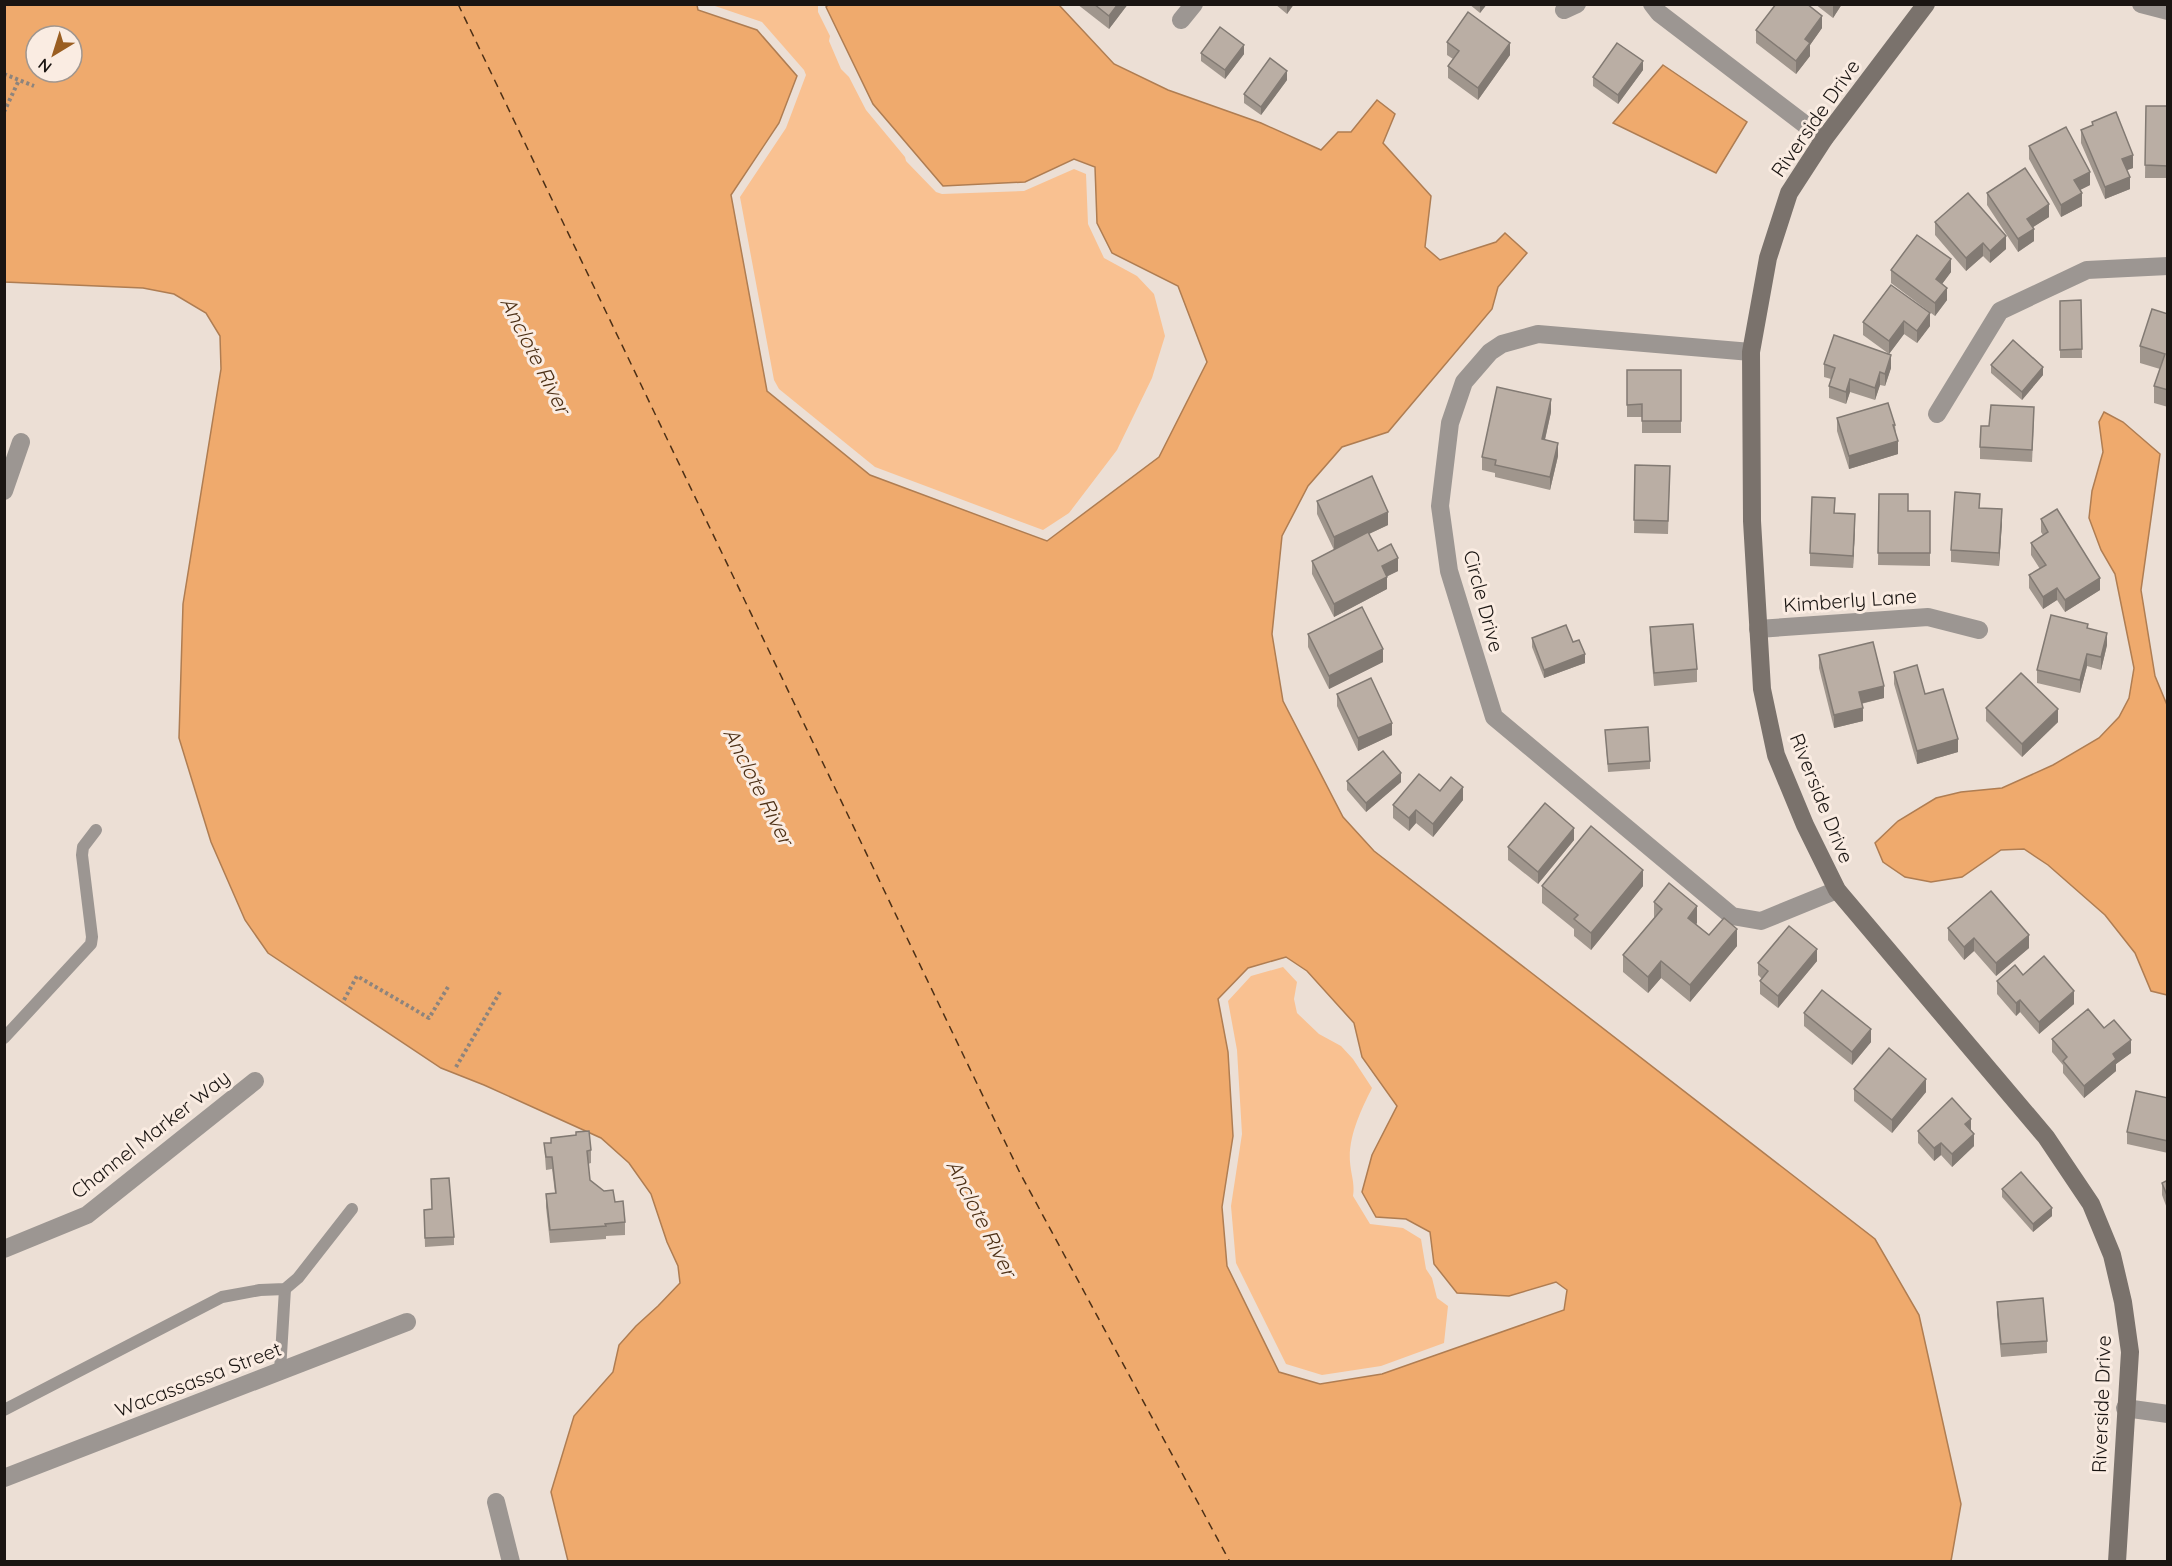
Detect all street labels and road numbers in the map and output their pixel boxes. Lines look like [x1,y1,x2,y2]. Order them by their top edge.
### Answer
street label: Riverside Drive [1765,54,1865,182]
street label: Circle Drive [1458,547,1510,655]
street label: Kimberly Lane [1782,583,1918,617]
street label: Riverside Drive [1785,729,1859,867]
street label: Channel Marker Way [66,1064,234,1204]
street label: Riverside Drive [2086,1335,2116,1473]
street label: Wacassassa Street [111,1336,285,1422]

